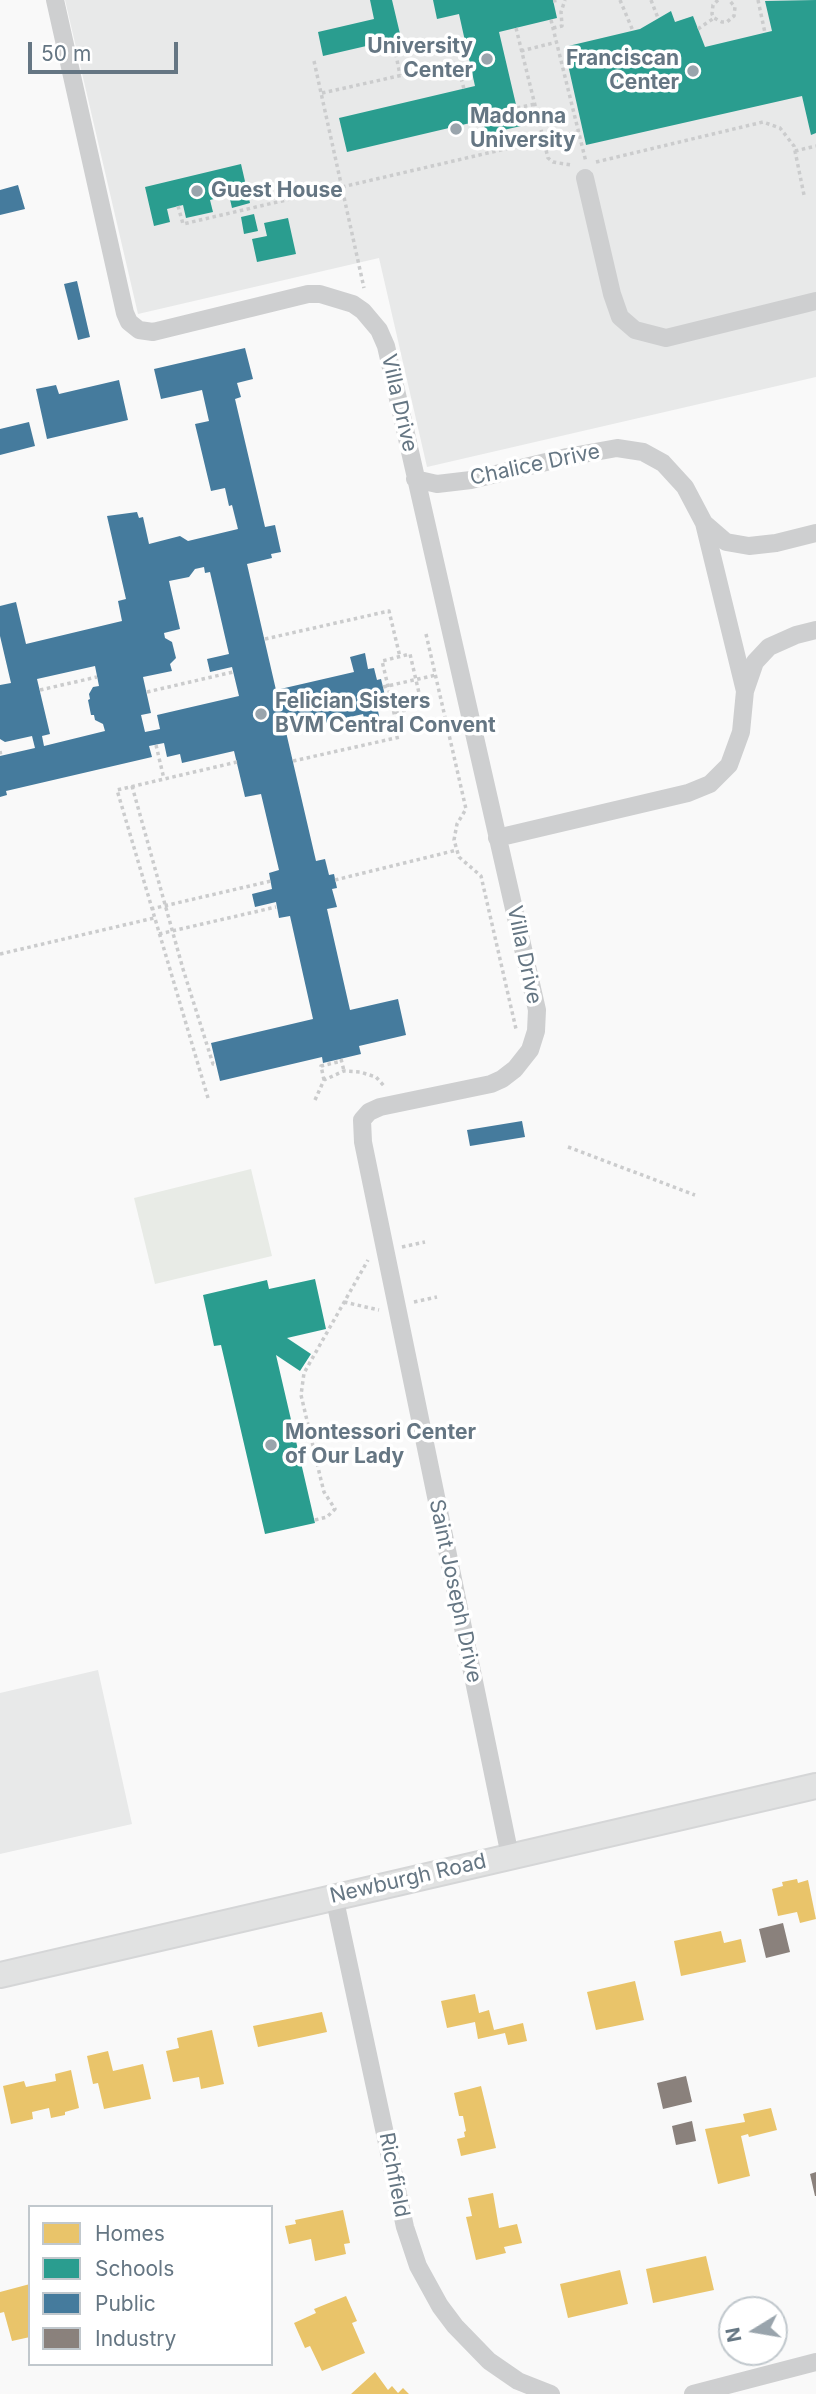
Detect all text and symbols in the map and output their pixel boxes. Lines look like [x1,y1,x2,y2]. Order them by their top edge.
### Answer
scale bar [32,28,182,72]
place label: University Center [367,34,473,84]
text: 50 m [41,41,91,66]
place label: Franciscan Center [566,46,679,96]
marker: University Center [479,51,495,67]
marker: Franciscan Center [685,63,701,79]
place label: Madonna University [470,104,576,154]
marker: Madonna University [448,121,464,137]
place label: Guest House [211,178,343,204]
marker: Guest House [189,183,205,199]
street label: Villa Drive [376,352,422,454]
street label: Chalice Drive [468,439,602,491]
place label: Felician Sisters BVM Central Convent [275,689,496,739]
marker: Felician Sisters BVM Central Convent [253,706,269,722]
street label: Villa Drive [501,904,547,1006]
place label: Montessori Center of Our Lady [285,1420,476,1470]
marker: Montessori Center of Our Lady [263,1437,279,1453]
street label: Saint Joseph Drive [423,1497,487,1685]
street label: Newburgh Road [327,1849,489,1909]
street label: Richfield [373,2130,415,2220]
legend [28,2205,273,2366]
text: Homes [95,2221,165,2246]
text: Schools [95,2256,174,2281]
text: Public [95,2291,156,2316]
north arrow [718,2296,788,2366]
text: N [721,2325,747,2344]
text: Industry [95,2326,176,2351]

